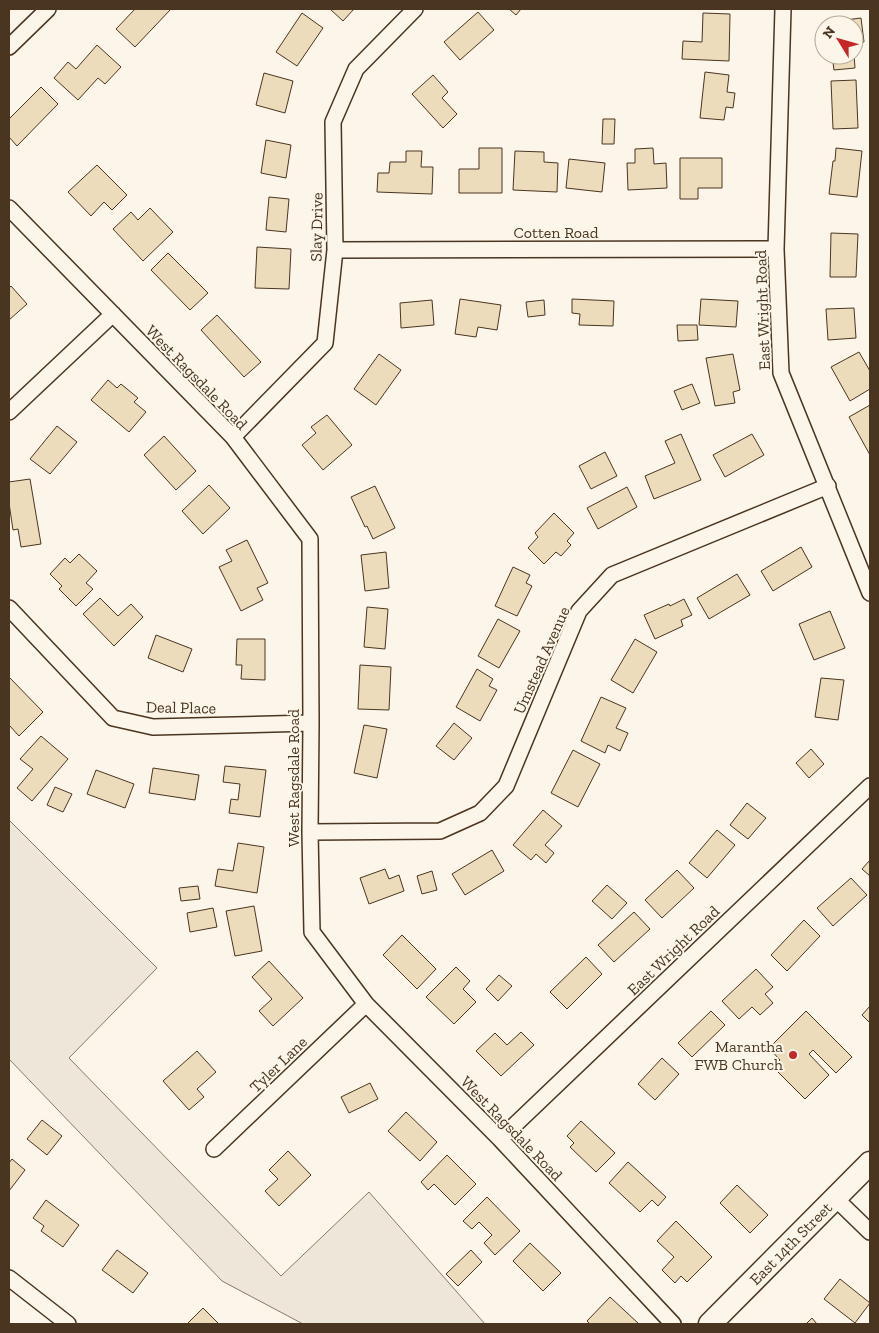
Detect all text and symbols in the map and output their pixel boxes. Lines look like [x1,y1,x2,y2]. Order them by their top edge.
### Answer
north arrow [814,15,864,65]
text: N [819,23,839,42]
street label: Slay Drive [306,192,327,262]
street label: Cotten Road [513,223,599,242]
street label: East Wright Road [751,249,774,371]
street label: West Ragsdale Road [142,321,252,434]
street label: Umstead Avenue [509,603,574,717]
street label: Deal Place [146,697,216,718]
street label: West Ragsdale Road [284,709,303,847]
street label: East Wright Road [623,902,723,999]
street label: Tyler Lane [246,1032,311,1096]
place label: Marantha FWB Church [694,1037,783,1074]
marker: Marantha FWB Church [787,1049,799,1061]
street label: West Ragsdale Road [457,1072,567,1185]
street label: East 14th Street [746,1198,836,1289]

